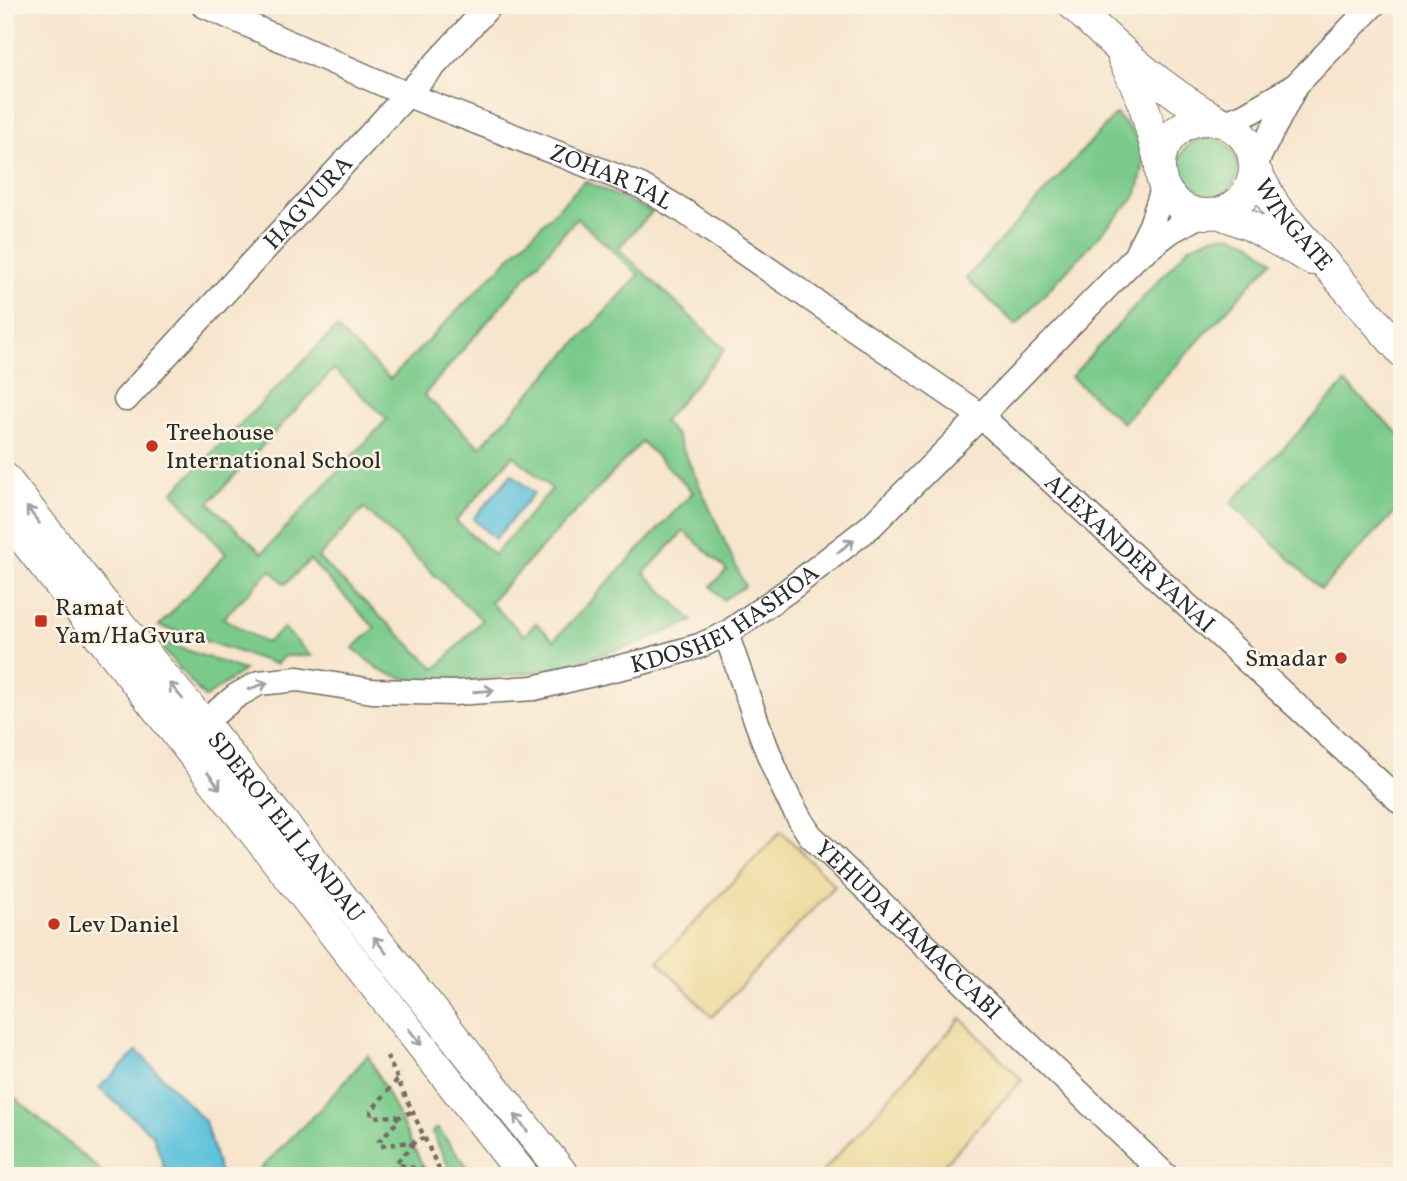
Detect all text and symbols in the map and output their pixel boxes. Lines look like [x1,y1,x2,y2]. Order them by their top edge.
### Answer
street label: ZOHAR TAL [544,137,678,220]
street label: HAGVURA [257,149,362,258]
street label: WINGATE [1245,173,1340,280]
place label: Treehouse International School [166,417,381,479]
marker: Treehouse International School [144,438,160,454]
street label: ALEXANDER YANAI [1036,467,1222,642]
one-way arrow [25,506,40,524]
one-way arrow [836,538,854,553]
street label: KDOSHEI HASHOA [627,557,827,683]
place label: Ramat Yam/HaGvura [55,592,206,654]
marker: Ramat Yam/HaGvura [33,613,49,629]
place label: Smadar [1245,643,1327,677]
marker: Smadar [1333,650,1349,666]
one-way arrow [247,679,269,691]
one-way arrow [169,682,185,700]
one-way arrow [472,685,495,698]
street label: SDEROT ELI LANDAU [198,725,372,931]
one-way arrow [207,772,222,790]
street label: YEHUDA HAMACCABI [806,833,1008,1029]
place label: Lev Daniel [68,909,179,943]
marker: Lev Daniel [46,916,62,932]
one-way arrow [372,937,387,955]
one-way arrow [408,1028,423,1046]
one-way arrow [514,1115,529,1133]

